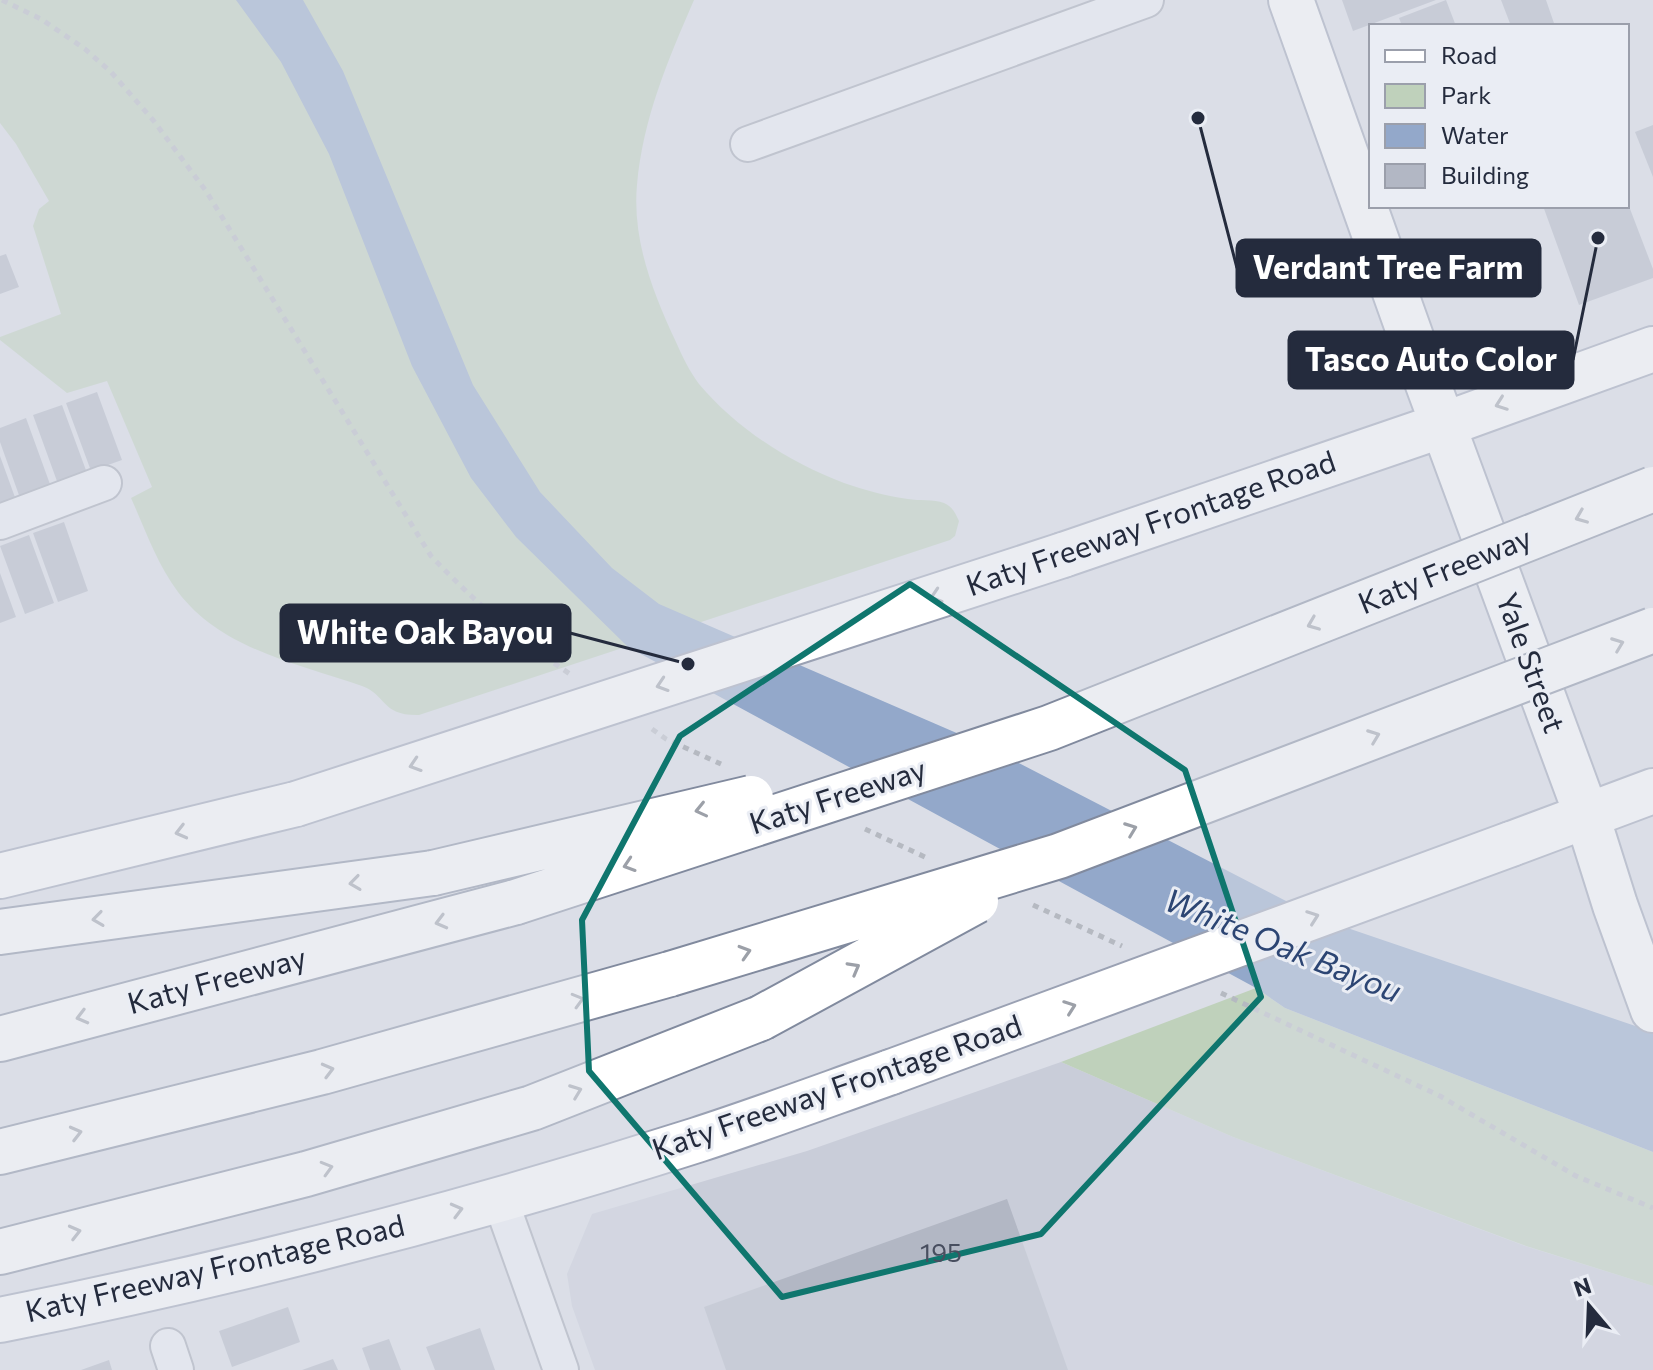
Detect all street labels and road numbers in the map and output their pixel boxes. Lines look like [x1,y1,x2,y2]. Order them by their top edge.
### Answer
street label: Katy Freeway Frontage Road [961,441,1340,602]
street label: Katy Freeway [1352,517,1536,620]
street label: Yale Street [1490,587,1575,737]
street label: Katy Freeway [744,749,930,841]
street label: Katy Freeway [123,937,310,1020]
street label: Katy Freeway Frontage Road [647,1005,1026,1166]
street label: Katy Freeway Frontage Road [21,1205,408,1328]

